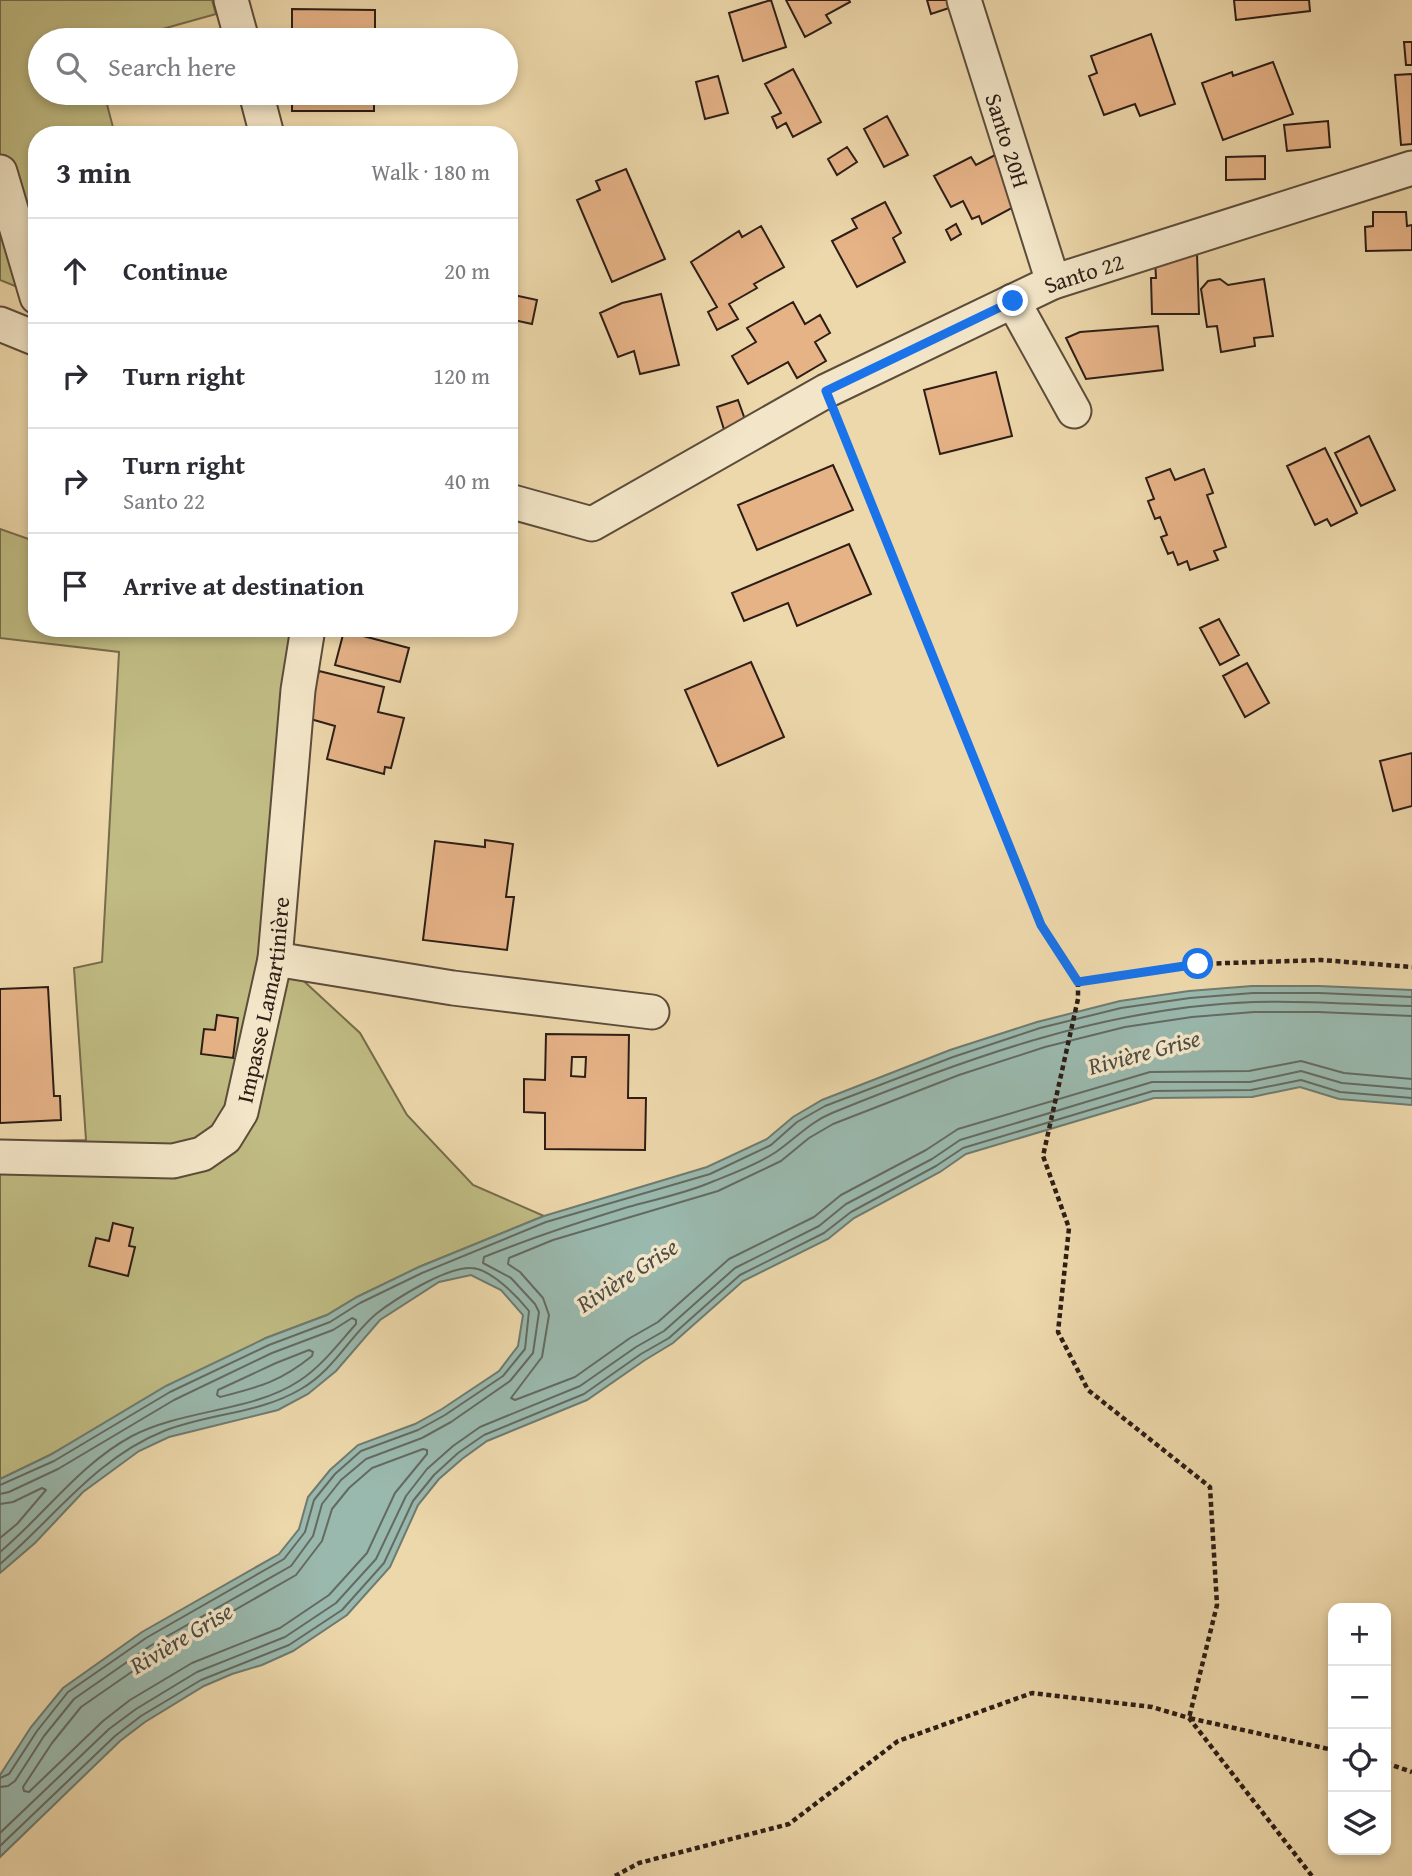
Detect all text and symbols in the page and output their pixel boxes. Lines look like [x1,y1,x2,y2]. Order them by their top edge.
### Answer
search box [28,28,518,105]
text: Search here [108,47,236,86]
icon: search [52,48,90,86]
street label: Santo 20H [978,89,1039,192]
text: 3 min [56,150,131,194]
text: Walk · 180 m [371,155,490,188]
street label: Santo 22 [1038,244,1128,301]
text: Continue [123,251,228,290]
icon: ahead [56,252,94,290]
text: 20 m [444,254,490,287]
route end [997,285,1028,316]
text: Turn right [123,356,245,395]
icon: right [56,357,94,395]
text: 120 m [433,359,490,392]
text: Turn right [123,445,245,484]
icon: right [56,462,94,500]
text: 40 m [444,464,490,497]
text: Santo 22 [123,484,205,517]
text: Arrive at destination [123,566,364,605]
icon: arrive [56,567,94,605]
street label: Impasse Lamartinière [227,895,297,1106]
route start [1182,948,1213,979]
water label: Rivière Grise [1083,1020,1204,1084]
water label: Rivière Grise [568,1229,685,1321]
water label: Rivière Grise [122,1593,239,1683]
map controls [1328,1603,1391,1855]
button: + [1328,1603,1391,1666]
button: − [1328,1666,1391,1729]
button: locate [1328,1729,1391,1792]
button: layers [1328,1792,1391,1855]

